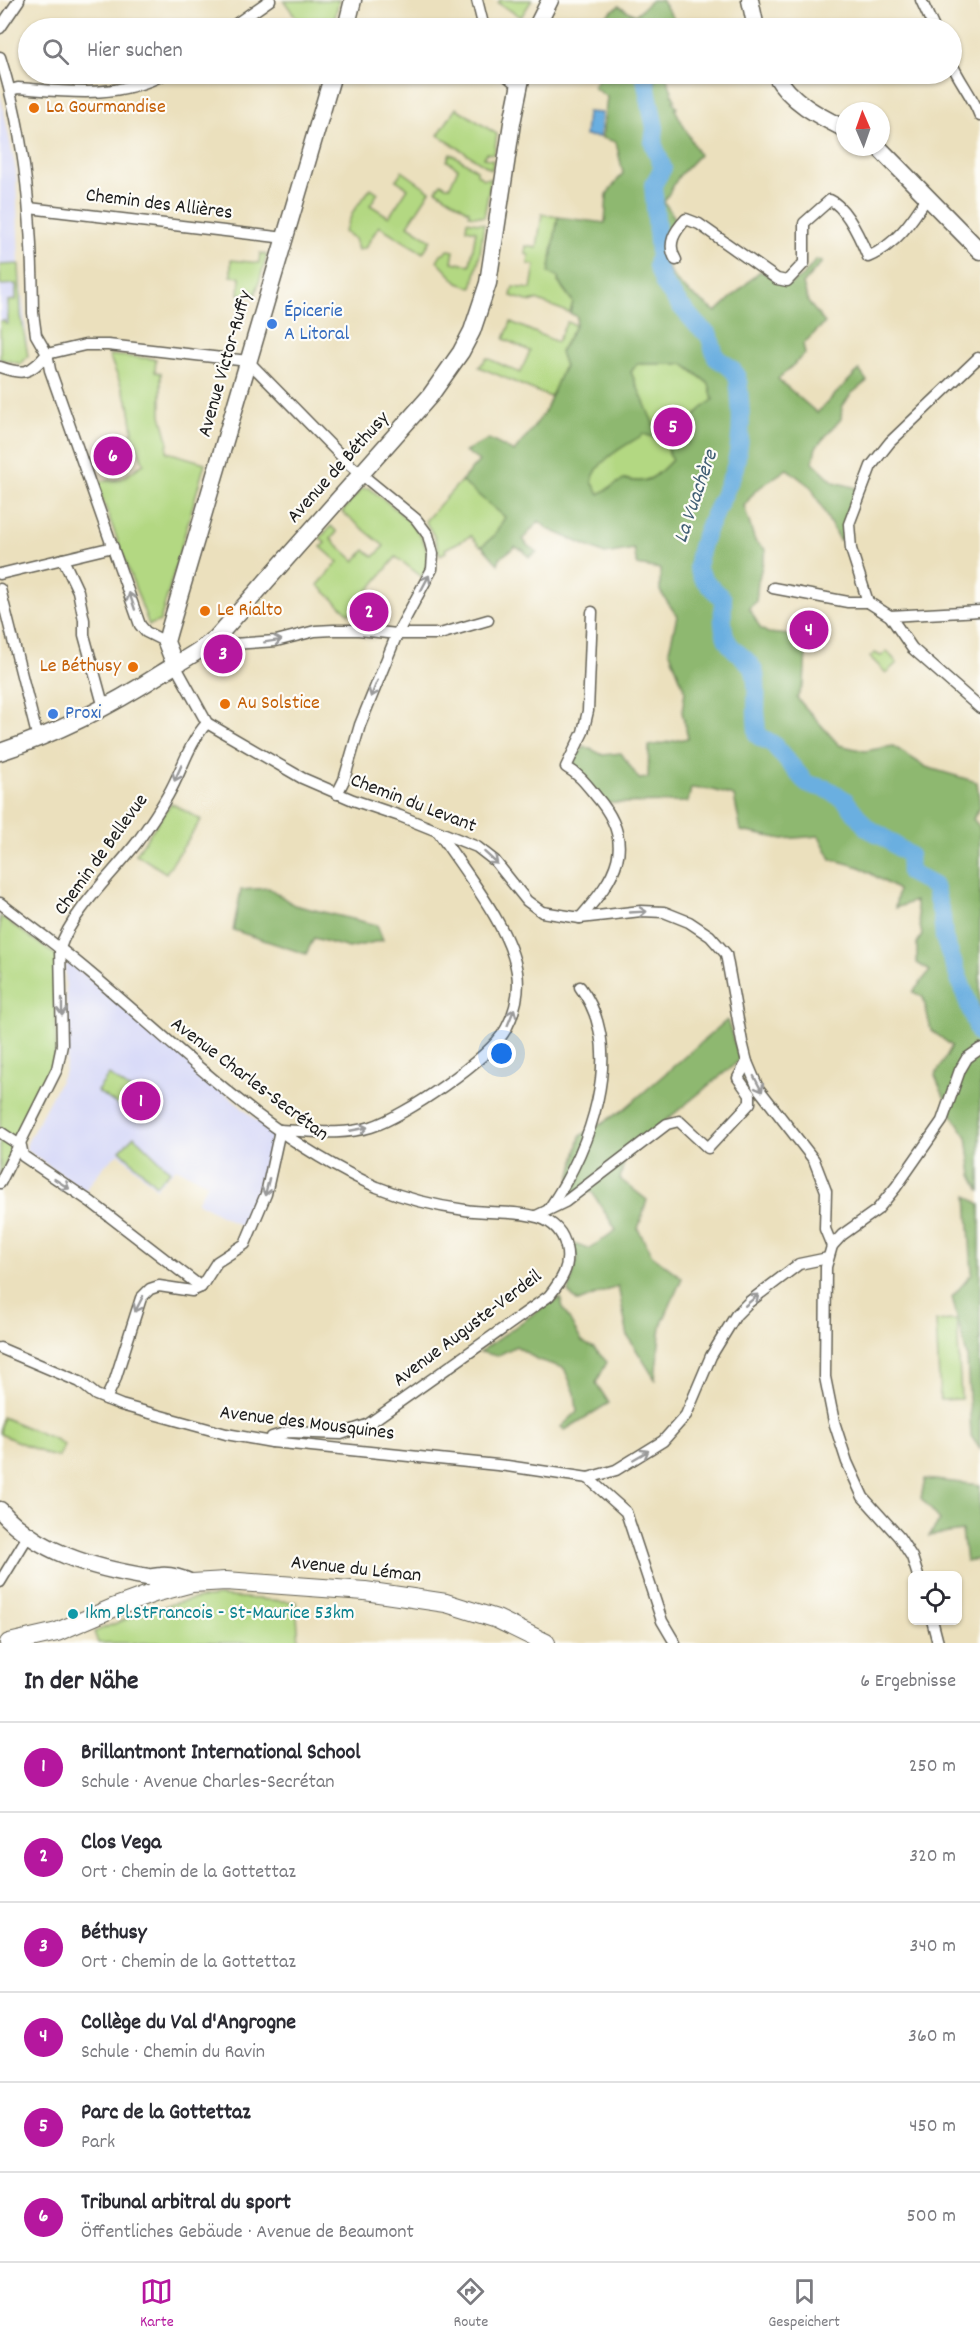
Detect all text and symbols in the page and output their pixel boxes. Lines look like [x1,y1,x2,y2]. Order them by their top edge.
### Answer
search box [18,18,962,84]
icon: search [39,35,72,68]
text: Hier suchen [87,36,183,67]
place label: La Gourmandise [46,94,166,122]
marker: La Gourmandise [27,101,41,115]
north arrow [836,102,890,156]
street label: Chemin des Allières [84,182,234,228]
street label: Avenue Victor-Ruffy [192,287,261,441]
place label: Épicerie A Litoral [284,298,349,349]
marker: Épicerie A Litoral [265,317,279,331]
pin: 5 [654,404,692,450]
street label: Avenue de Béthusy [281,405,397,530]
pin: 6 [94,434,132,478]
water label: La Vuachère [667,445,727,547]
one-way arrow [419,574,431,592]
pin: 2 [350,590,388,634]
one-way arrow [125,592,136,610]
place label: Le Rialto [217,597,282,625]
marker: Le Rialto [198,604,212,618]
pin: 4 [790,608,828,652]
pin: 3 [204,632,242,676]
one-way arrow [262,635,282,646]
place label: Le Béthusy [40,653,122,681]
marker: Le Béthusy [126,660,140,674]
one-way arrow [368,679,379,697]
place label: Au Solstice [237,690,320,718]
marker: Au Solstice [218,697,232,711]
place label: Proxi [65,700,102,728]
marker: Proxi [46,707,60,721]
one-way arrow [172,764,183,782]
street label: Chemin du Levant [346,767,480,841]
street label: Chemin de Bellevue [48,788,156,922]
one-way arrow [483,851,498,865]
one-way arrow [628,907,648,918]
one-way arrow [56,996,68,1016]
one-way arrow [506,1008,517,1026]
street label: Avenue Charles-Secrétan [164,1011,334,1149]
your location [487,1039,516,1068]
one-way arrow [752,1075,764,1093]
pin: 1 [122,1078,160,1124]
one-way arrow [348,1123,368,1134]
one-way arrow [53,1178,70,1190]
one-way arrow [261,1178,273,1197]
street label: Avenue Auguste-Verdeil [388,1263,549,1394]
one-way arrow [744,1293,759,1307]
one-way arrow [133,1295,145,1313]
street label: Avenue des Mousquines [218,1399,396,1449]
one-way arrow [632,1449,649,1461]
street label: Avenue du Léman [289,1549,423,1591]
map controls [908,1571,962,1625]
button: locate [908,1571,962,1625]
place label: 1km Pl.StFrancois - St-Maurice 53km [85,1600,355,1628]
marker: 1km Pl.StFrancois - St-Maurice 53km [66,1607,80,1621]
text: In der Nähe [24,1664,138,1701]
text: 6 Ergebnisse [860,1668,956,1696]
text: Brillantmont International School [81,1738,360,1769]
text: 1 [41,1753,46,1781]
text: 250 m [909,1753,956,1781]
text: Schule · Avenue Charles-Secrétan [81,1769,335,1797]
text: Clos Vega [81,1828,161,1859]
text: 2 [39,1843,48,1871]
text: 320 m [909,1843,956,1871]
text: Ort · Chemin de la Gottettaz [81,1859,296,1887]
text: Béthusy [81,1918,147,1949]
text: 3 [39,1933,48,1961]
text: 340 m [910,1933,956,1961]
text: Ort · Chemin de la Gottettaz [81,1949,296,1977]
text: Collège du Val d'Angrogne [81,2008,296,2039]
text: 4 [39,2023,48,2051]
text: 360 m [908,2023,956,2051]
text: Schule · Chemin du Ravin [81,2039,265,2067]
text: Parc de la Gottettaz [81,2098,251,2129]
text: 5 [39,2113,48,2141]
text: 450 m [909,2113,956,2141]
text: Park [81,2129,115,2157]
text: Tribunal arbitral du sport [81,2188,291,2219]
text: 6 [39,2203,48,2231]
text: 500 m [907,2203,956,2231]
text: Öffentliches Gebäude · Avenue de Beaumont [81,2219,414,2247]
tab: Karte [140,2275,174,2334]
tab: Route [454,2275,488,2334]
tab: Gespeichert [768,2275,840,2334]

